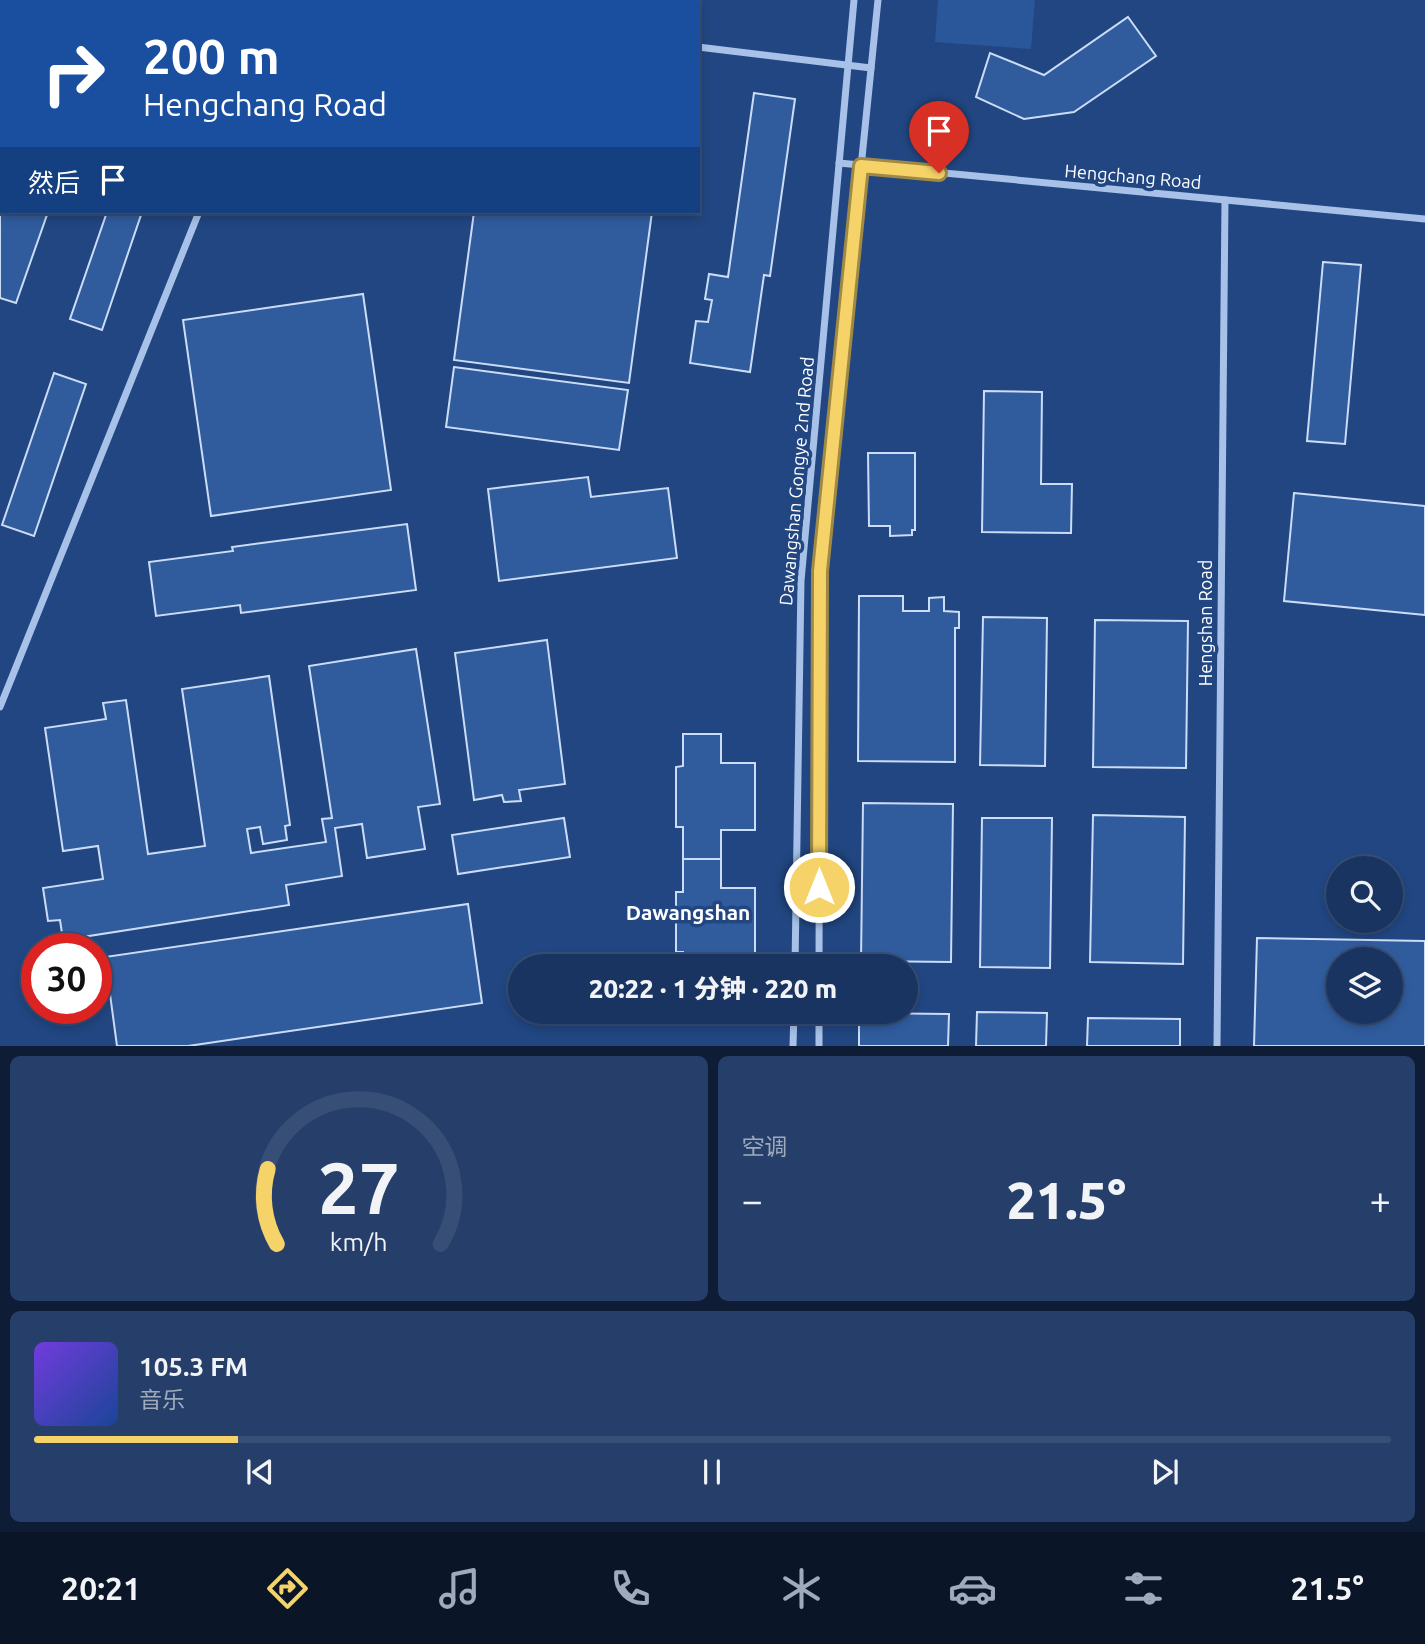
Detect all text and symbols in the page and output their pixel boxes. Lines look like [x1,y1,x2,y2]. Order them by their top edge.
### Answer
icon: right [28,28,119,119]
text: 200 m [143,28,280,83]
text: Hengchang Road [143,86,387,122]
pin [909,101,969,173]
icon: arrive [920,112,958,150]
street label: Hengchang Road [1064,160,1202,192]
icon: arrive [94,161,132,199]
text: 然后 [28,168,80,197]
street label: Dawangshan Gongye 2nd Road [775,356,817,606]
street label: Hengshan Road [1195,560,1215,686]
position arrow [782,850,856,924]
map controls [1326,856,1403,1024]
button: search [1326,856,1403,933]
district label: Dawangshan [626,900,750,924]
speed limit sign: 30 [21,933,112,1024]
button: layers [1326,947,1403,1024]
text: 20:22 · 1 分钟 · 220 m [589,974,837,1003]
text: 空调 [742,1134,788,1159]
text: 27 [318,1147,400,1229]
text: 21.5° [1006,1171,1126,1229]
text: − [742,1179,763,1221]
text: + [1370,1179,1391,1221]
text: km/h [330,1228,388,1256]
text: 105.3 FM [139,1352,248,1381]
text: 音乐 [139,1387,185,1412]
icon: previous [241,1453,279,1491]
icon: pause [693,1453,731,1491]
icon: next [1146,1453,1184,1491]
icon: directions [263,1564,312,1613]
icon: music [435,1564,484,1613]
icon: phone [606,1564,655,1613]
icon: climate [777,1564,826,1613]
icon: car [948,1564,997,1613]
icon: filters [1119,1564,1168,1613]
text: 20:21 [61,1570,141,1606]
text: 21.5° [1290,1570,1364,1606]

